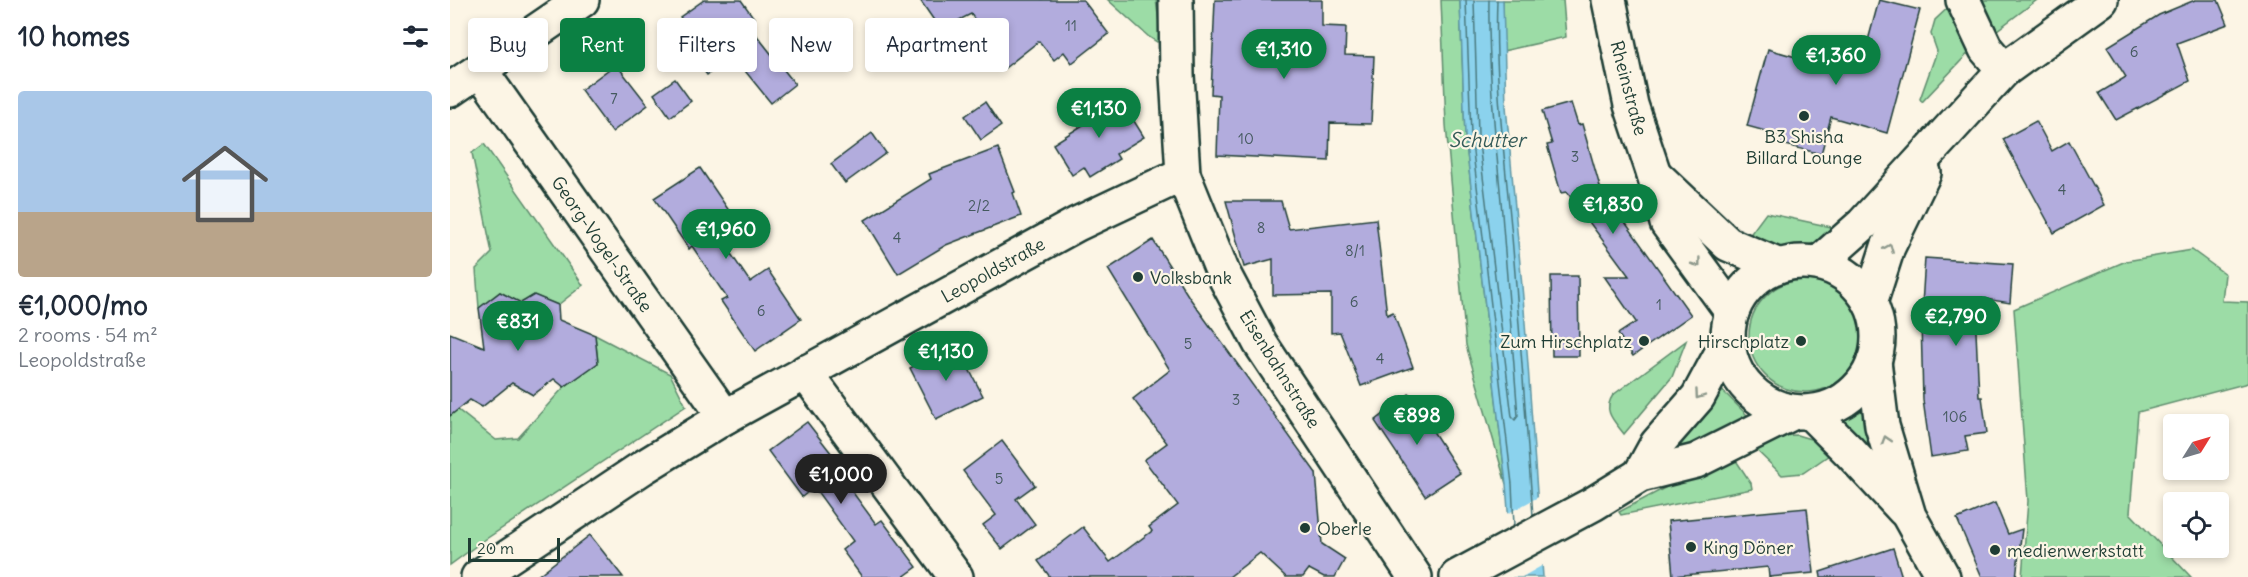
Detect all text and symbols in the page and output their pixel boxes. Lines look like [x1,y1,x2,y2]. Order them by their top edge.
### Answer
house number: 11 [1065,16,1077,35]
chip: Buy [468,18,548,72]
chip: Rent [560,18,645,72]
chip: Filters [657,18,757,72]
chip: New [769,18,853,72]
chip: Apartment [865,18,1009,72]
text: 10 homes [18,20,130,53]
icon: filters [399,20,432,53]
pin: €1,310 [1235,29,1333,80]
pin: €1,360 [1787,35,1885,86]
text: €1,310 [1255,36,1313,61]
street label: Rheinstraße [1605,38,1653,138]
text: €1,360 [1806,42,1866,67]
house number: 6 [2130,42,2138,61]
pin: €1,130 [1050,88,1148,139]
house number: 7 [610,89,618,108]
text: €1,130 [1071,95,1127,120]
marker: B3 Shisha Billard Lounge [1797,109,1811,123]
place label: B3 Shisha Billard Lounge [1746,125,1862,169]
water label: Schutter [1449,127,1528,152]
house number: 10 [1238,129,1254,148]
icon: home [171,130,279,238]
house number: 3 [1571,147,1579,166]
street label: Georg-Vogel-Straße [546,171,658,317]
house number: 4 [2058,180,2067,199]
pin: €1,830 [1564,184,1662,235]
text: €1,830 [1583,191,1643,216]
house number: 2/2 [968,196,990,215]
pin: €1,960 [677,209,775,260]
text: €1,960 [696,216,756,241]
house number: 8 [1257,218,1265,237]
house number: 4 [893,228,902,247]
street label: Leopoldstraße [937,232,1049,308]
house number: 8/1 [1345,241,1365,260]
one-way arrow [1882,243,1894,254]
one-way arrow [1690,256,1701,267]
place label: Volksbank [1150,266,1232,289]
marker: Volksbank [1131,270,1145,284]
text: €1,000/mo [18,289,148,322]
house number: 6 [1350,292,1358,311]
house number: 1 [1656,295,1662,314]
pin: €2,790 [1907,296,2005,347]
pin: €831 [482,301,554,352]
house number: 6 [757,301,765,320]
text: €2,790 [1925,303,1987,328]
street label: Eisenbahnstraße [1234,306,1326,432]
text: €831 [496,308,540,333]
text: 2 rooms · 54 m² [18,322,158,347]
place label: Zum Hirschplatz [1500,330,1632,353]
place label: Hirschplatz [1698,330,1789,353]
pin: €1,130 [897,331,995,382]
house number: 5 [1184,334,1192,353]
marker: Zum Hirschplatz [1637,334,1651,348]
marker: Hirschplatz [1794,334,1808,348]
text: €1,130 [918,338,974,363]
text: Leopoldstraße [18,347,146,372]
house number: 4 [1376,349,1385,368]
one-way arrow [1695,388,1706,399]
house number: 3 [1232,390,1240,409]
pin: €898 [1381,395,1453,446]
text: €898 [1393,402,1441,427]
house number: 106 [1943,407,1967,426]
north arrow [2163,414,2229,480]
map controls [2163,414,2229,558]
one-way arrow [1881,435,1893,446]
pin: €1,000 [792,454,890,505]
text: €1,000 [809,461,873,486]
house number: 5 [995,469,1003,488]
button: locate [2163,492,2229,558]
place label: Oberle [1317,517,1372,540]
marker: Oberle [1298,521,1312,535]
scale bar [468,535,560,562]
place label: King Döner [1703,536,1794,559]
text: 20 m [477,538,514,558]
place label: medienwerkstatt [2007,539,2144,562]
marker: King Döner [1684,540,1698,554]
marker: medienwerkstatt [1988,543,2002,557]

